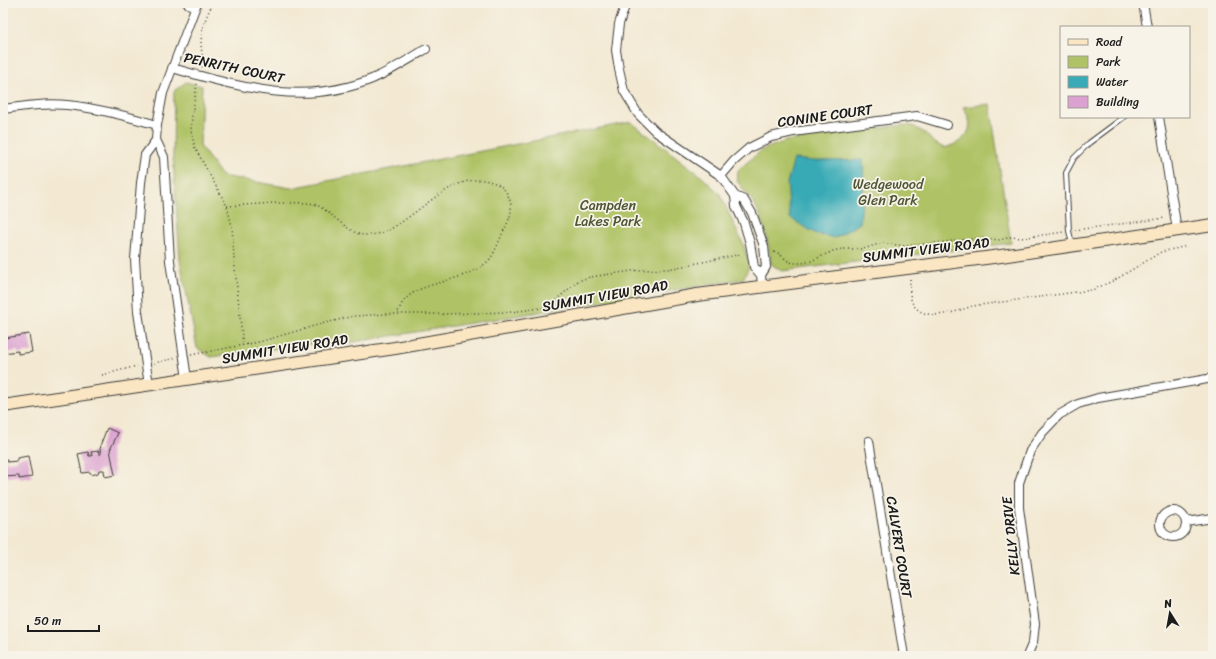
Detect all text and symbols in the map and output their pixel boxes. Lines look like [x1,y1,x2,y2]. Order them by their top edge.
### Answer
legend [1060,26,1190,118]
text: Road [1096,31,1123,53]
street label: PENRITH COURT [181,45,288,91]
text: Park [1096,51,1121,73]
text: Water [1096,71,1129,93]
text: Building [1096,91,1139,113]
street label: CONINE COURT [776,97,875,135]
park label: Wedgewood Glen Park [853,172,925,213]
park label: Campden Lakes Park [575,193,642,234]
street label: SUMMIT VIEW ROAD [861,230,991,270]
street label: SUMMIT VIEW ROAD [540,273,670,319]
street label: SUMMIT VIEW ROAD [220,327,350,371]
street label: CALVERT COURT [879,494,920,601]
street label: KELLY DRIVE [994,494,1028,577]
north arrow [1150,593,1190,633]
text: N [1162,594,1174,614]
scale bar [28,607,99,633]
text: 50 m [34,610,61,632]

